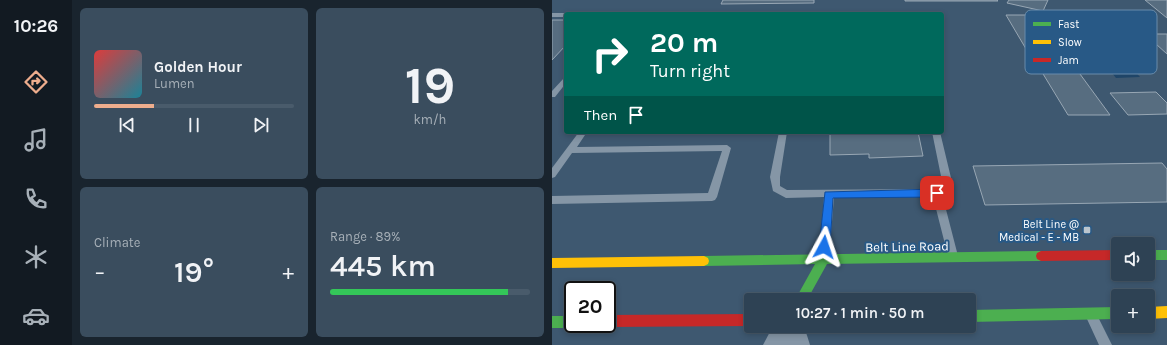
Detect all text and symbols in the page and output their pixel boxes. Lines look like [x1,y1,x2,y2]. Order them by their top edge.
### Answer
legend [1025,10,1157,74]
text: 10:26 [14,15,58,37]
text: Fast [1058,18,1079,31]
text: 20 m [650,26,718,59]
icon: right [584,28,636,80]
text: Slow [1058,36,1082,49]
text: Jam [1058,54,1079,67]
text: 19 [405,55,455,116]
text: Golden Hour [154,58,242,76]
text: Turn right [650,60,730,82]
icon: directions [22,68,50,96]
text: Lumen [154,76,195,91]
icon: arrive [625,104,647,126]
text: Then [584,106,617,124]
text: km/h [414,112,446,127]
icon: previous [116,114,138,136]
icon: pause [183,114,205,136]
icon: next [250,114,272,136]
icon: music [22,126,50,154]
pin [920,176,954,210]
icon: arrive [926,182,948,204]
icon: phone [22,185,50,213]
place label: Belt Line @ Medical - E - MB [999,218,1079,244]
marker: Belt Line @ Medical - E - MB [1082,225,1092,235]
position arrow [803,226,845,268]
text: Range · 89% [330,229,400,244]
text: Climate [94,235,140,250]
map controls [1111,237,1155,333]
button: sound [1111,237,1155,281]
street label: Belt Line Road [865,238,949,255]
icon: climate [22,243,50,271]
text: 445 km [330,248,436,284]
text: 19° [174,254,214,290]
text: − [94,259,106,285]
text: + [282,259,294,285]
speed limit sign: 20 [564,281,616,333]
button: + [1111,289,1155,333]
icon: car [22,302,50,330]
text: 10:27 · 1 min · 50 m [796,304,924,322]

